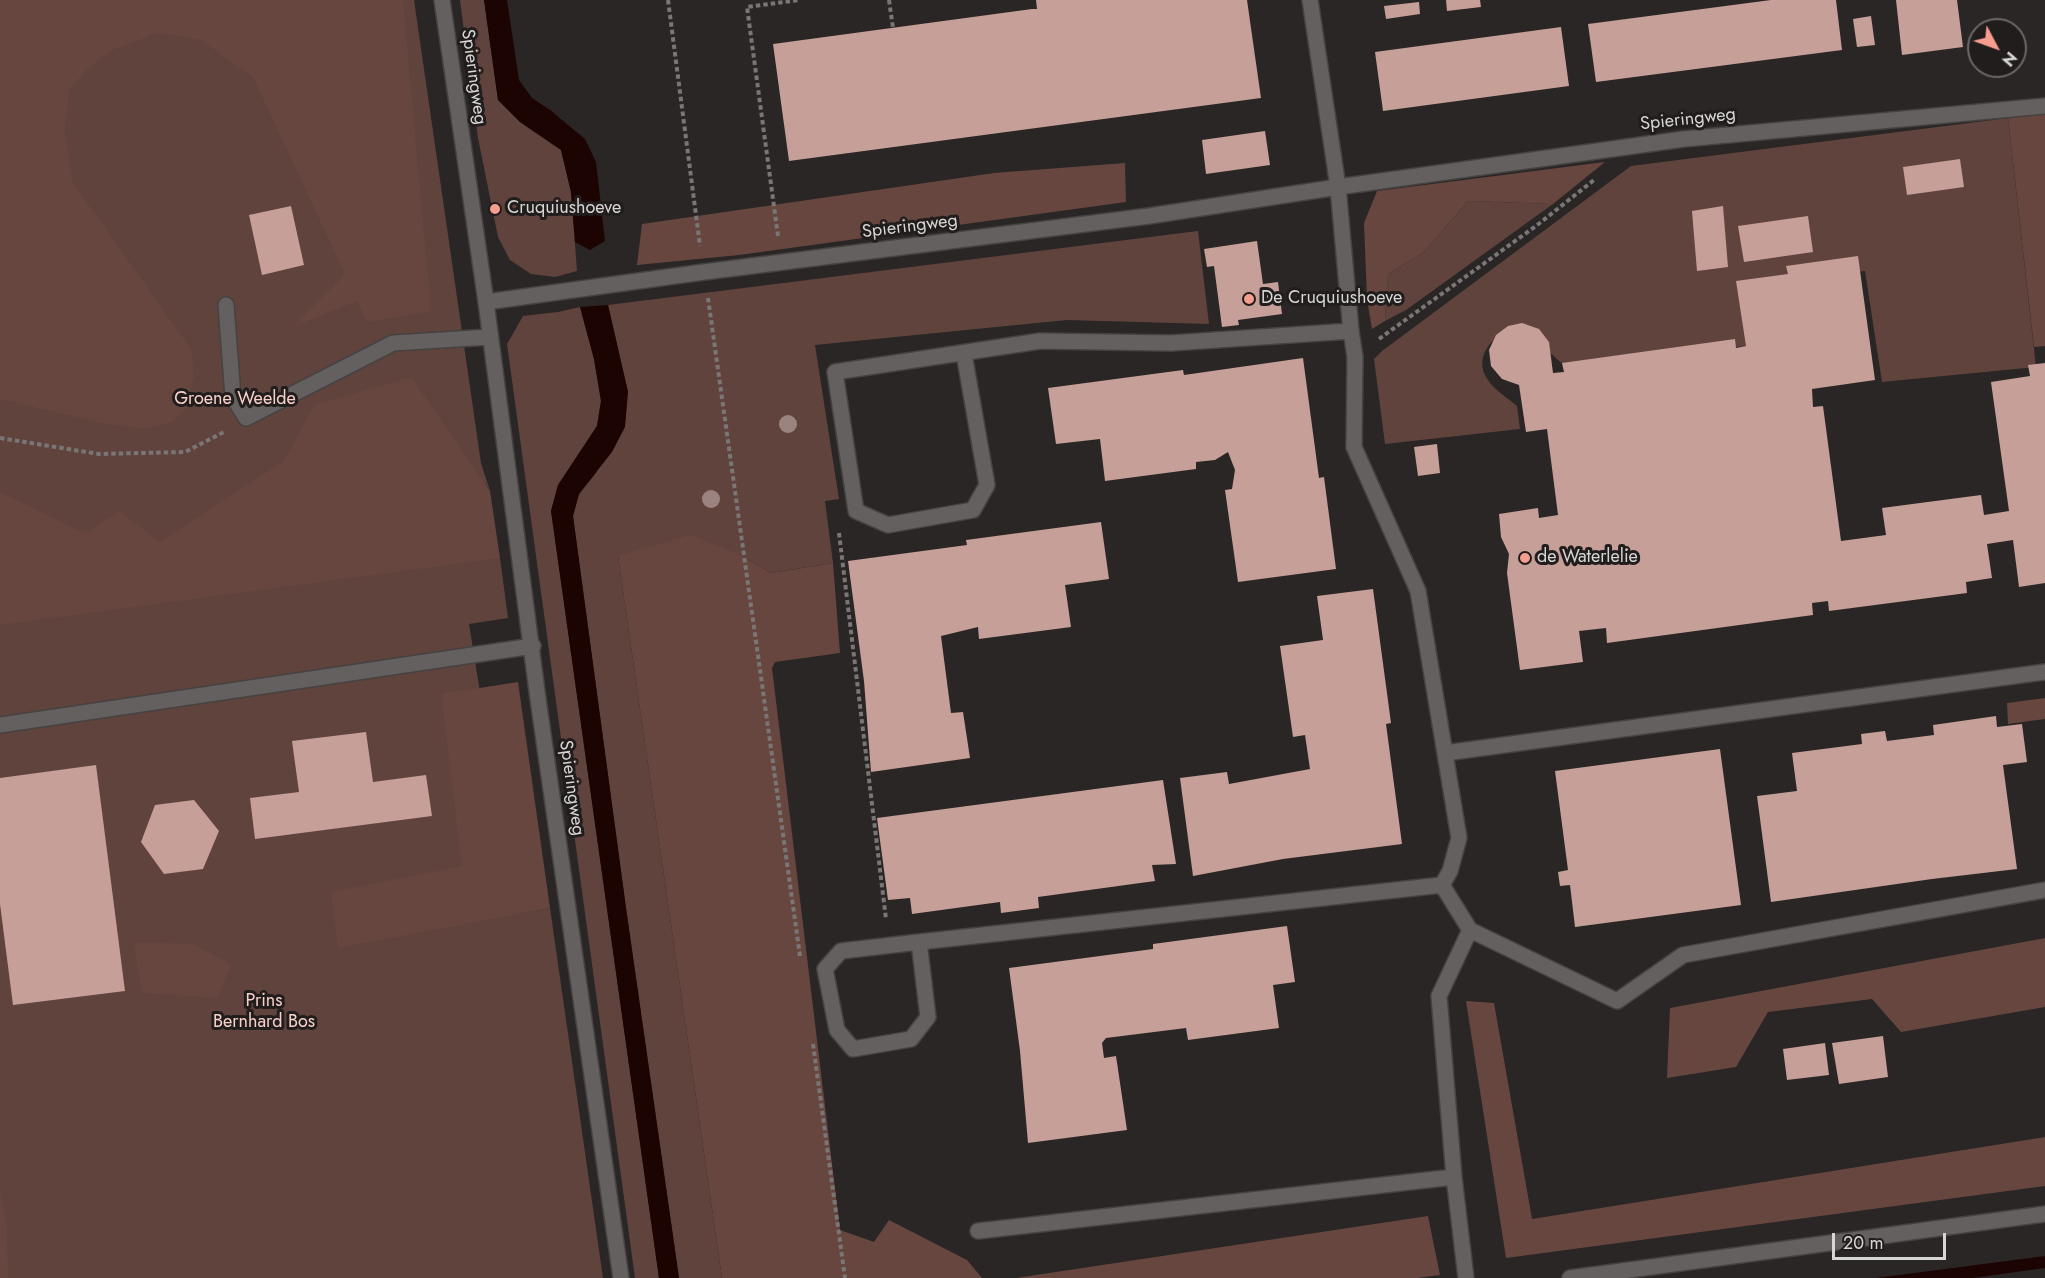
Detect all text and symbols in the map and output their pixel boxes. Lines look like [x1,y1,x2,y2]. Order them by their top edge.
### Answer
north arrow [1967,18,2027,78]
street label: Spieringweg [456,28,490,126]
text: N [1997,46,2022,71]
street label: Spieringweg [1639,104,1737,136]
place label: Cruquiushoeve [507,198,621,220]
marker: Cruquiushoeve [488,202,502,216]
street label: Spieringweg [861,210,959,244]
place label: De Cruquiushoeve [1261,288,1402,310]
marker: De Cruquiushoeve [1242,292,1256,306]
park label: Groene Weelde [174,389,296,411]
place label: de Waterlelie [1537,547,1638,569]
marker: de Waterlelie [1518,551,1532,565]
street label: Spieringweg [554,739,588,837]
park label: Prins Bernhard Bos [213,991,315,1034]
scale bar [1835,1221,1949,1259]
text: 20 m [1843,1230,1883,1256]

